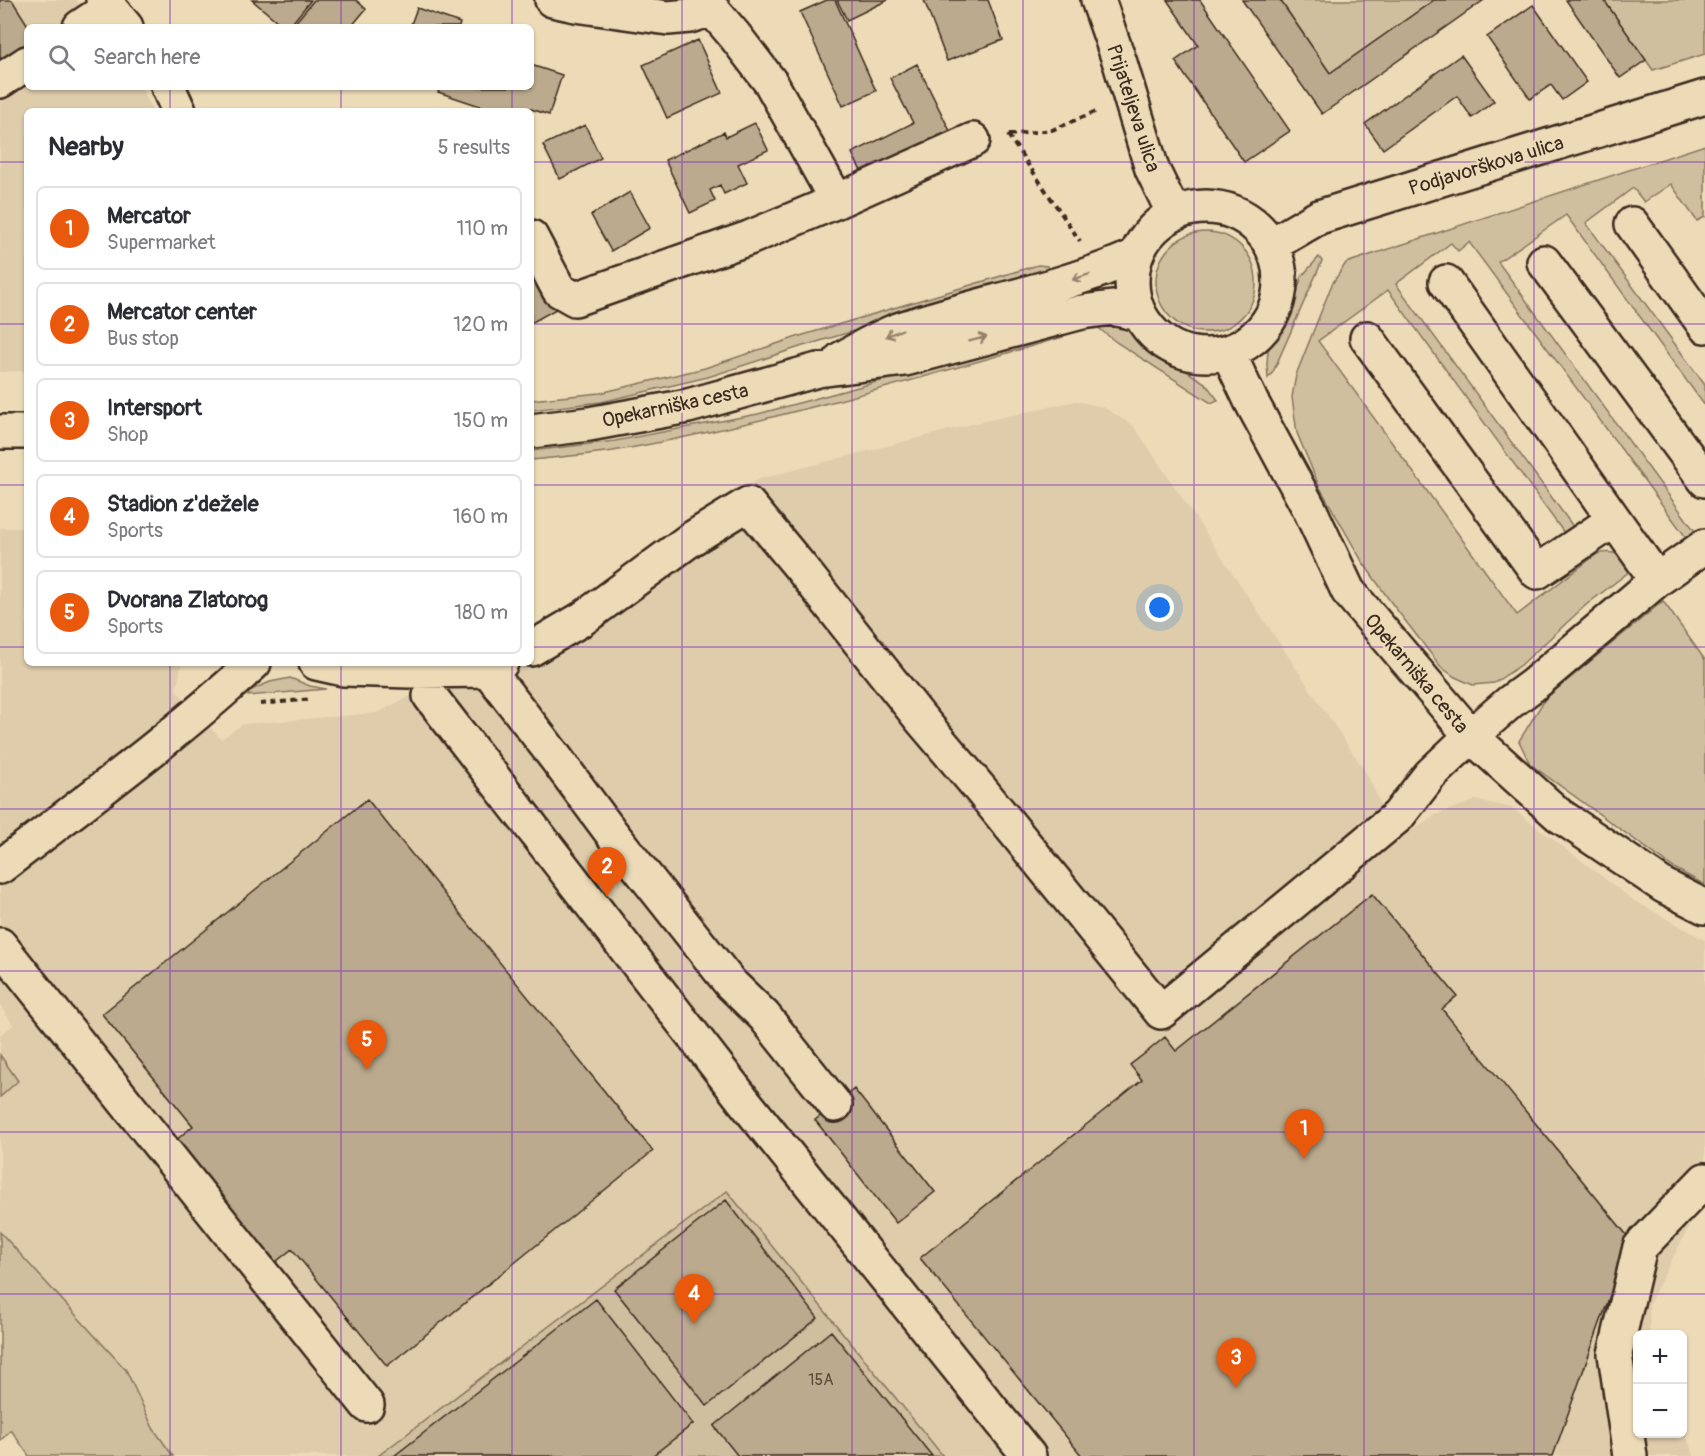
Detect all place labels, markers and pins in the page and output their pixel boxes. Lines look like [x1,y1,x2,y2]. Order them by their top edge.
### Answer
pin: 2 [588,848,626,897]
pin: 5 [348,1020,386,1070]
pin: 1 [1284,1110,1324,1159]
pin: 4 [674,1274,714,1324]
pin: 3 [1216,1338,1256,1388]

